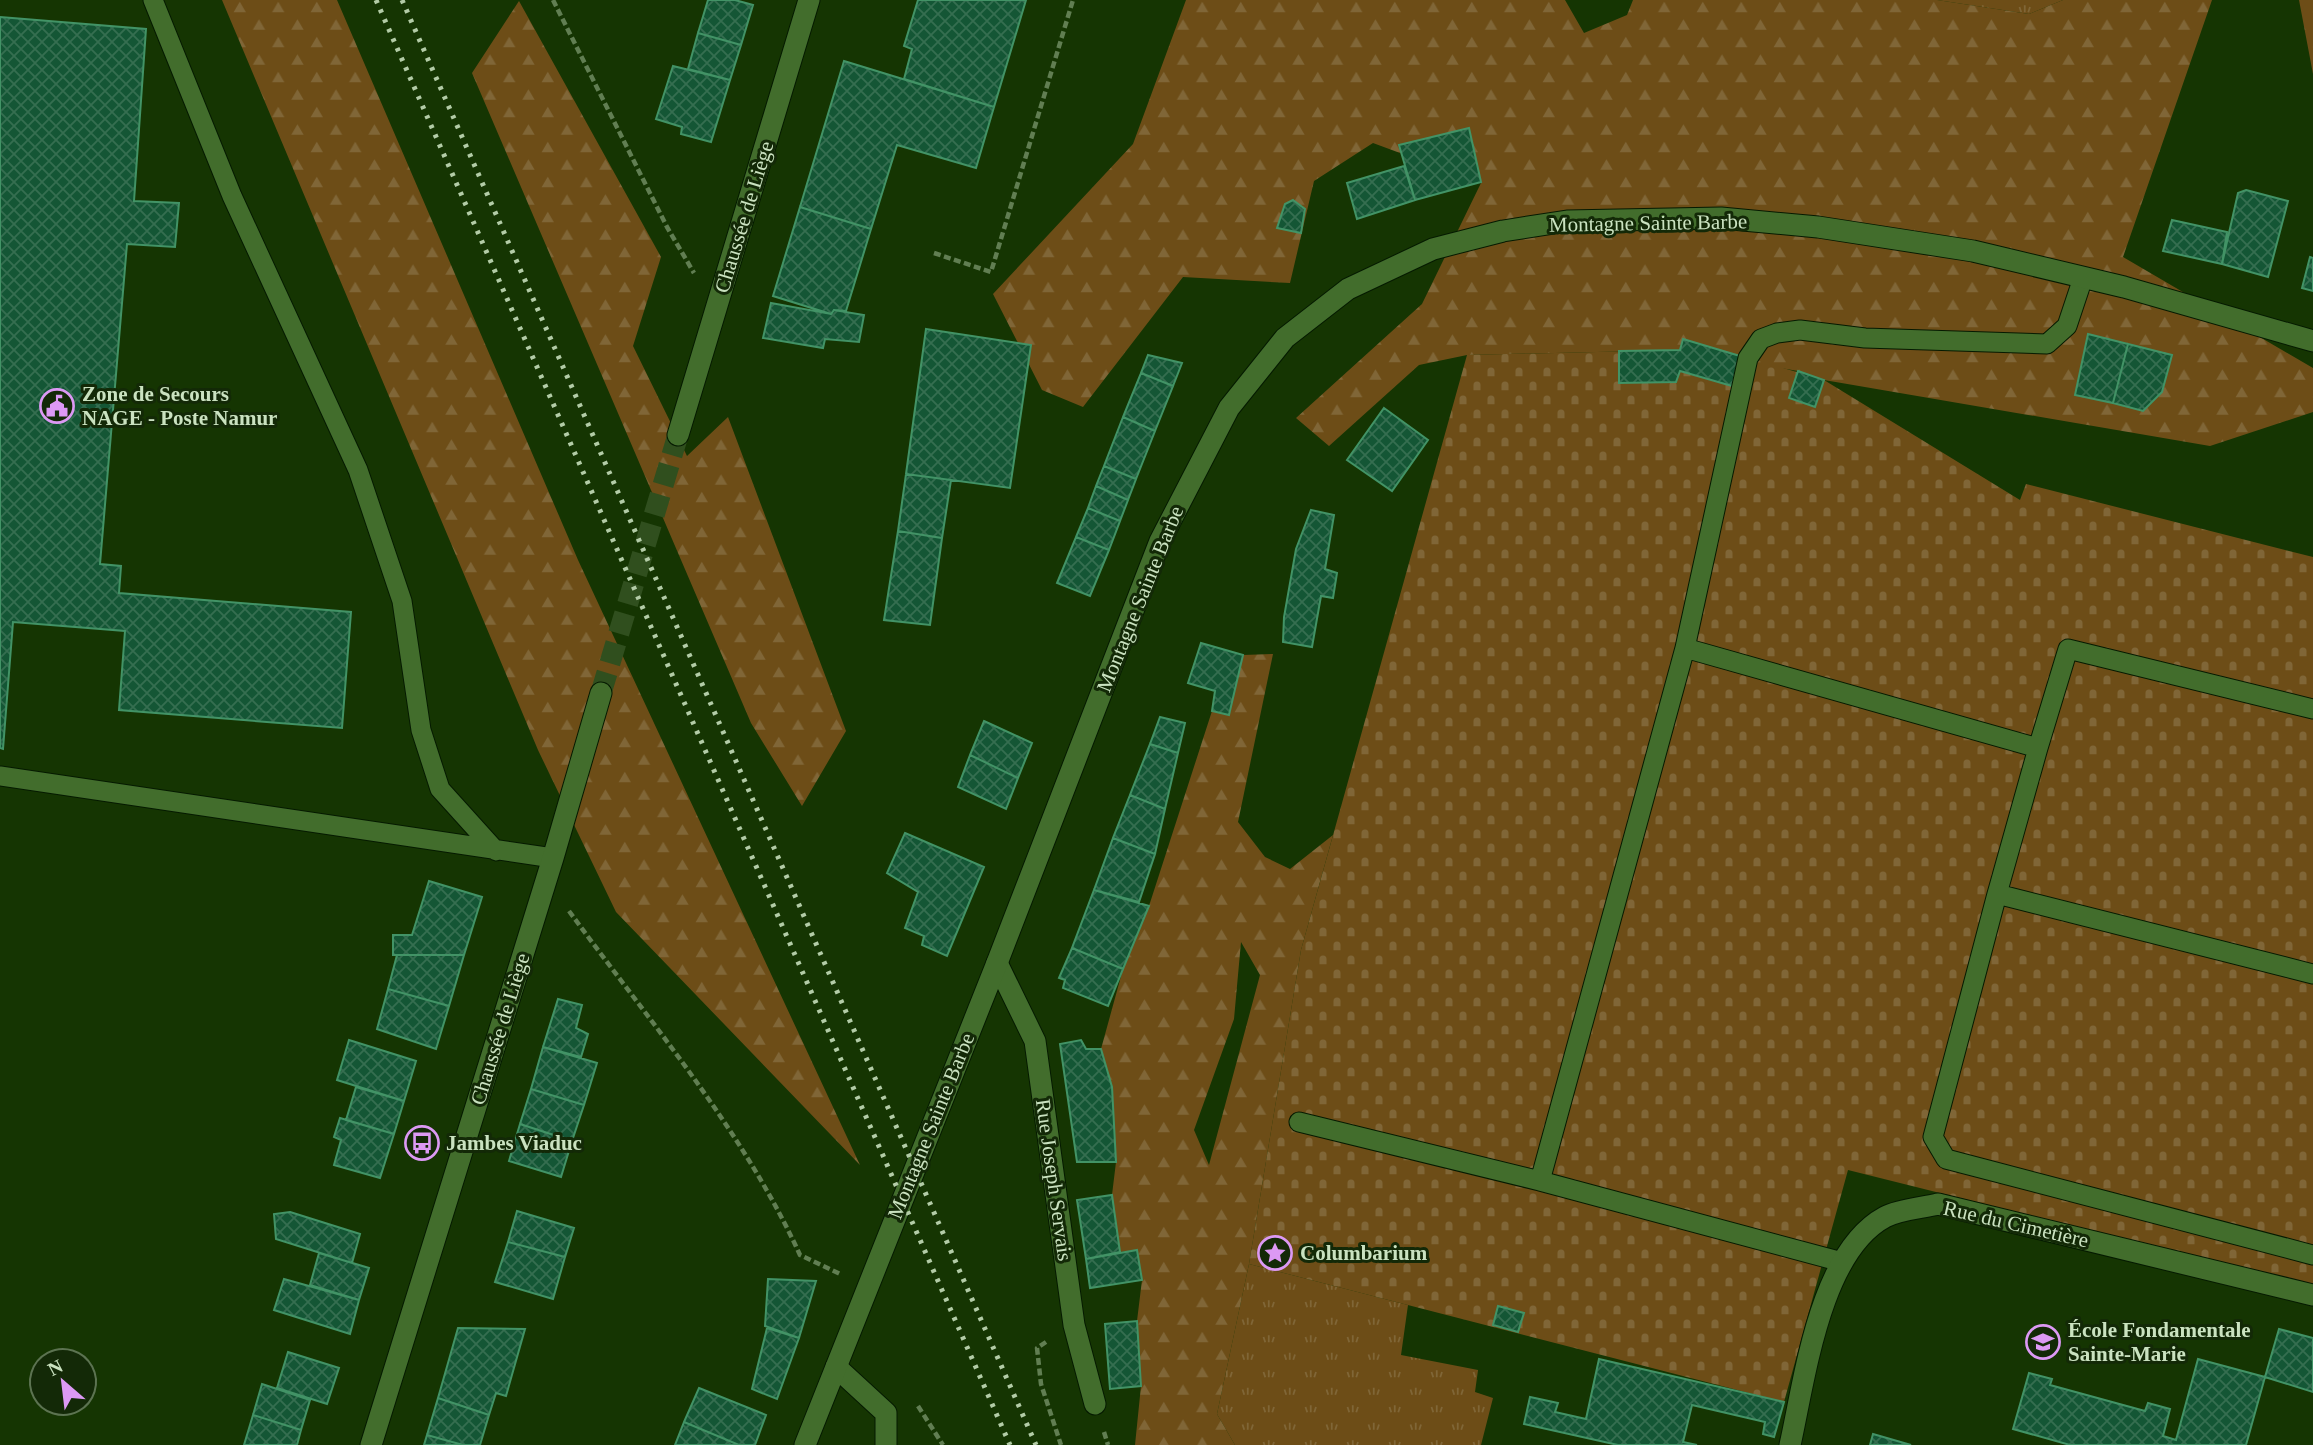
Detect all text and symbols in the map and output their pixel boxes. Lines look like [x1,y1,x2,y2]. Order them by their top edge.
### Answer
street label: Chaussée de Liège [710,138,778,296]
street label: Montagne Sainte Barbe [1549,209,1747,237]
place label: Zone de Secours NAGE - Poste Namur [82,382,277,430]
public building icon: Zone de Secours NAGE - Poste Namur [38,387,76,425]
street label: Montagne Sainte Barbe [1092,503,1188,695]
street label: Chaussée de Liège [466,950,534,1108]
street label: Montagne Sainte Barbe [883,1030,979,1222]
street label: Rue Joseph Servais [1031,1097,1077,1263]
bus stop icon: Jambes Viaduc [403,1124,441,1162]
place label: Jambes Viaduc [446,1131,582,1155]
street label: Rue du Cimetière [1941,1196,2091,1252]
place icon: Columbarium [1256,1234,1294,1272]
place label: Columbarium [1300,1241,1428,1265]
place label: École Fondamentale Sainte-Marie [2068,1318,2251,1366]
school or university icon: École Fondamentale Sainte-Marie [2024,1323,2062,1361]
north arrow [28,1347,98,1417]
text: N [44,1355,66,1380]

